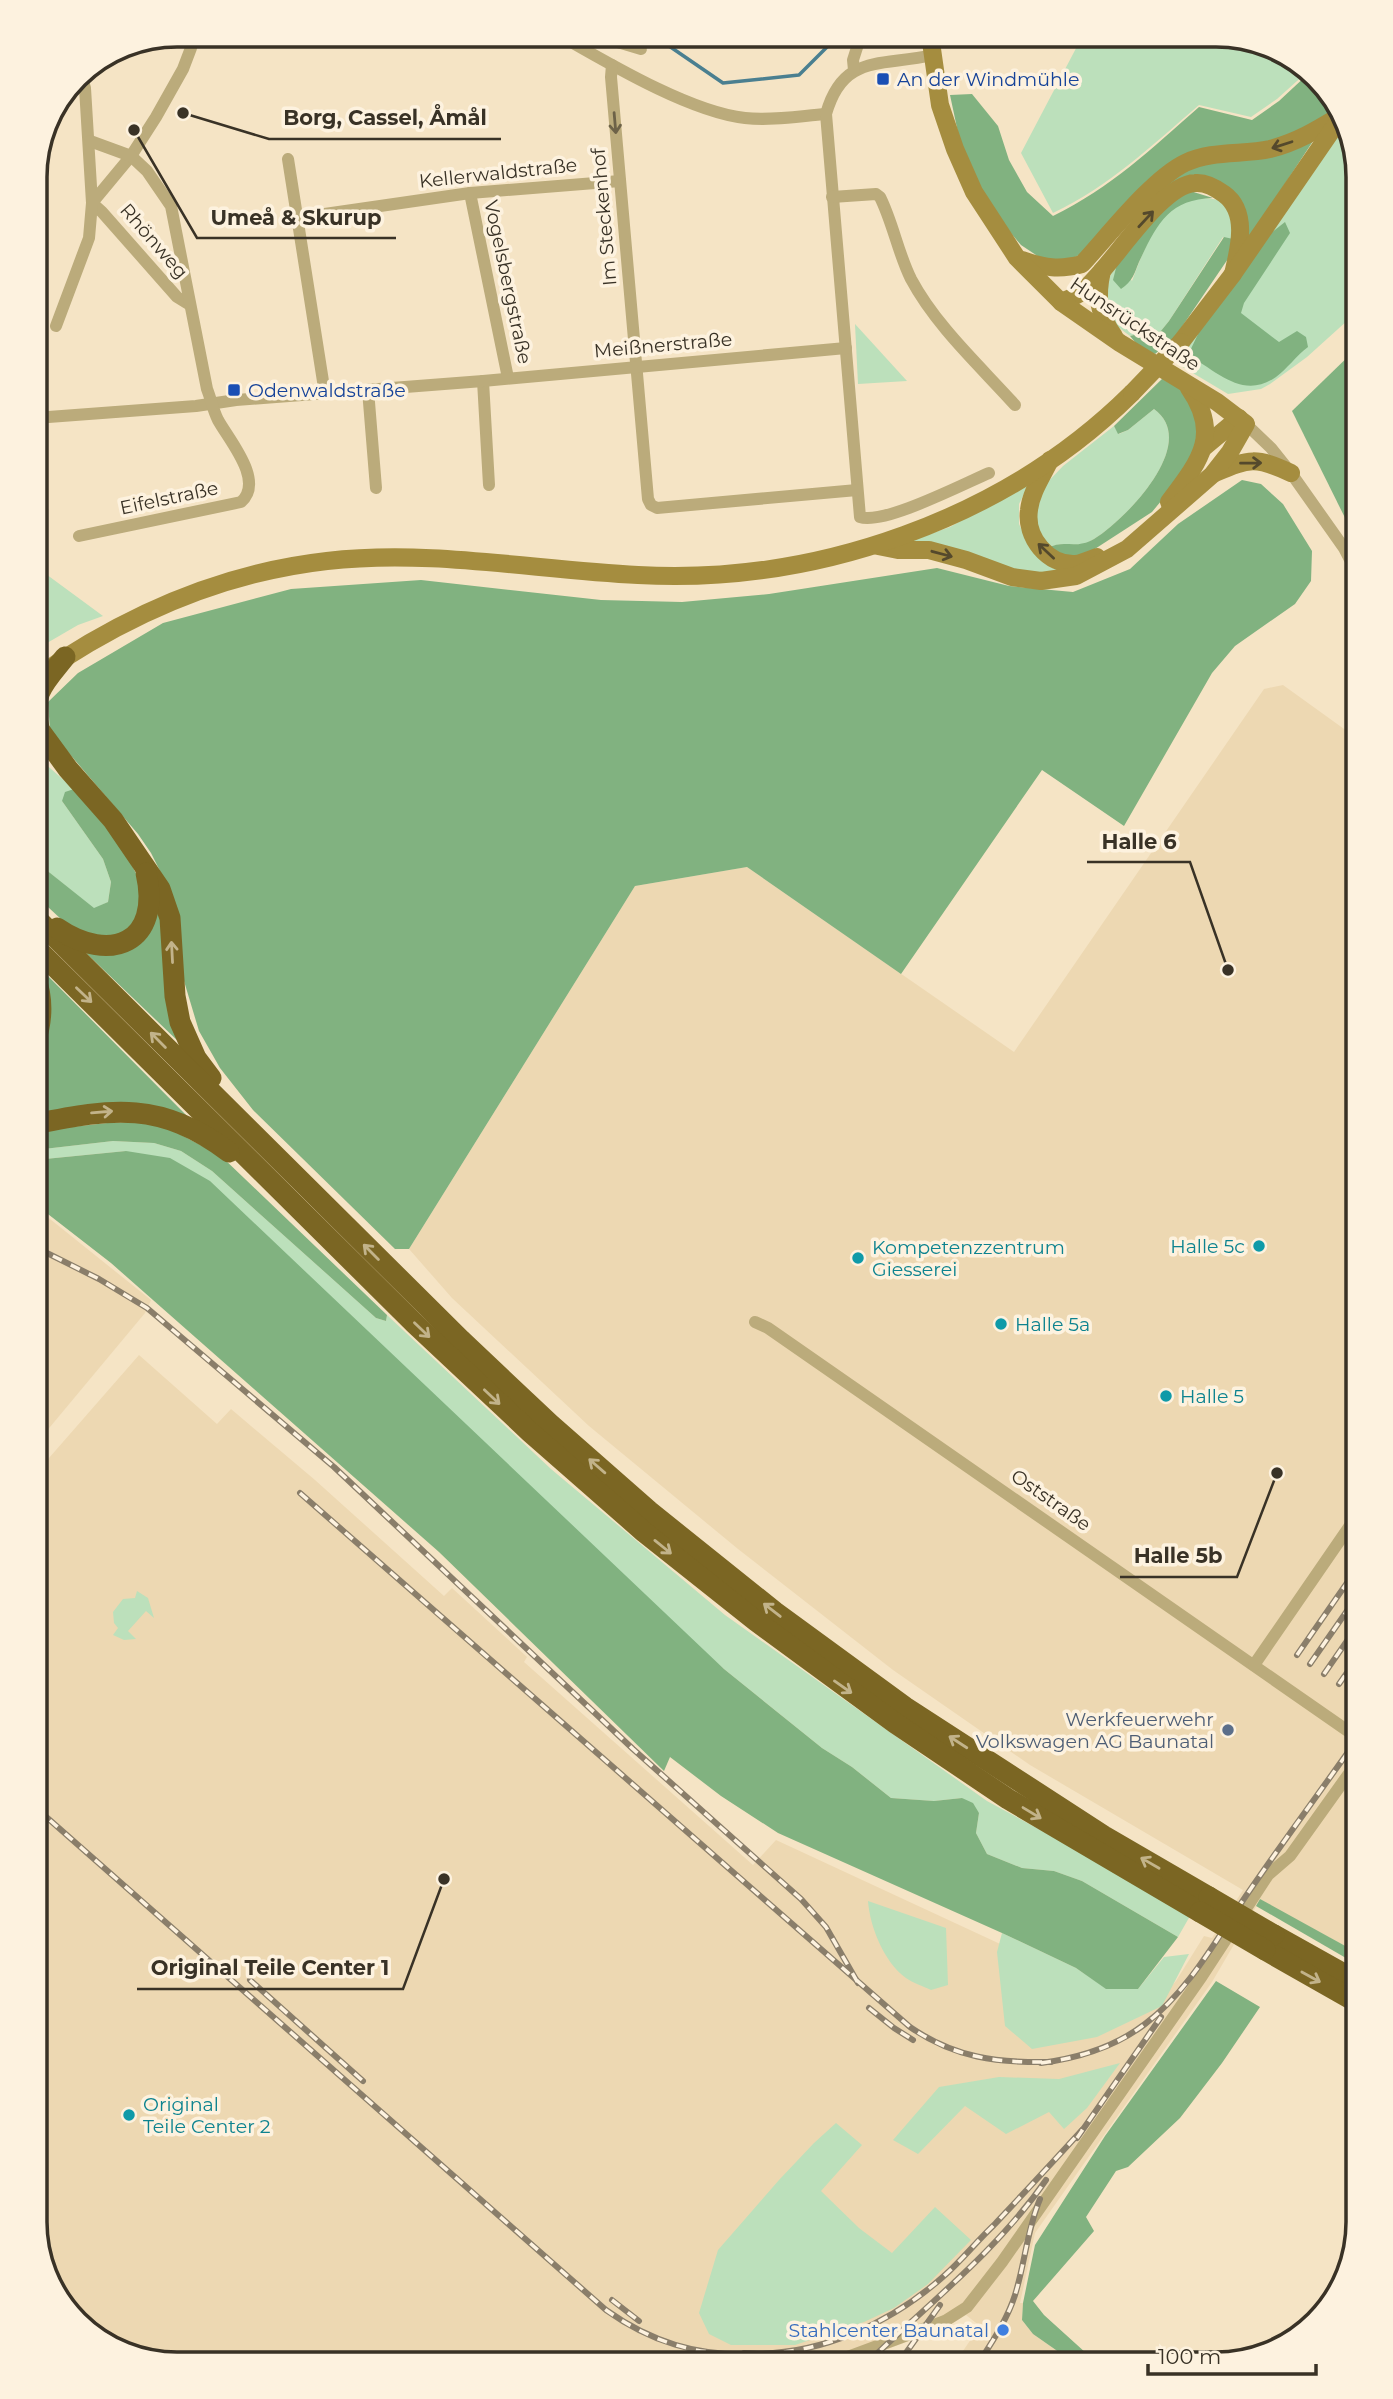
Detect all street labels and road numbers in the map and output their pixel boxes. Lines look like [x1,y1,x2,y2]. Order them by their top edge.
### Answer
street label: Im Steckenhof [586,145,621,287]
street label: Kellerwaldstraße [418,153,578,193]
street label: Vogelsbergstraße [479,198,537,366]
street label: Rhönweg [115,199,193,283]
street label: Hunsrückstraße [1066,272,1204,376]
street label: Meißnerstraße [593,328,733,362]
street label: Eifelstraße [118,476,220,520]
street label: Oststraße [1007,1464,1095,1536]

